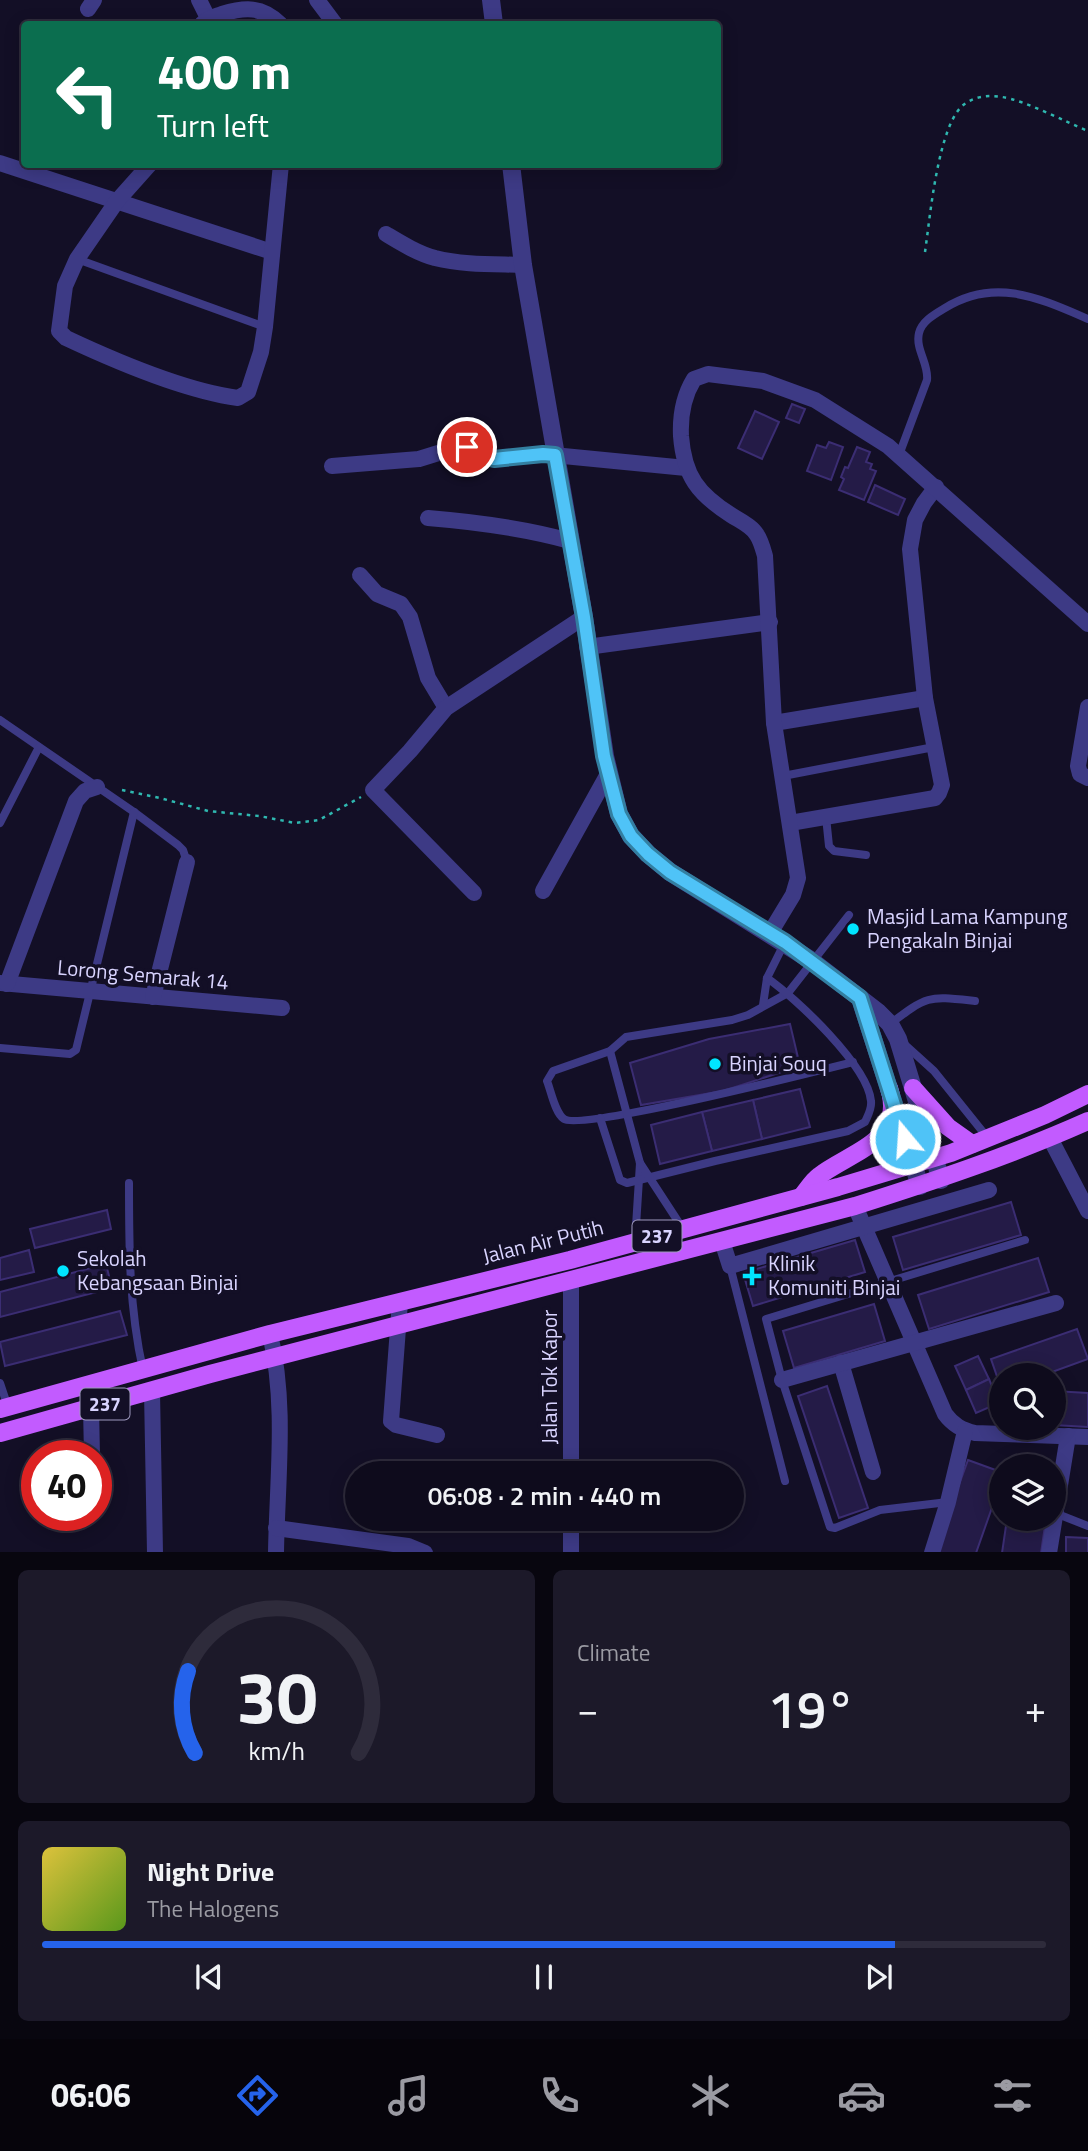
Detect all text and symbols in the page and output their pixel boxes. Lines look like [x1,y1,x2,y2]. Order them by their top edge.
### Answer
text: 400 m [157,33,291,108]
icon: left [42,49,133,140]
text: Turn left [157,101,269,149]
pin [437,417,497,477]
icon: arrive [448,428,486,466]
place label: Masjid Lama Kampung Pengakaln Binjai [867,900,1068,956]
marker: Masjid Lama Kampung Pengakaln Binjai [845,921,861,937]
street label: Lorong Semarak 14 [56,951,230,997]
place label: Binjai Souq [729,1047,827,1079]
marker: Binjai Souq [707,1056,723,1072]
position arrow [868,1102,942,1176]
street label: Jalan Air Putih [479,1211,607,1272]
road number: 237 [632,1220,682,1252]
place label: Sekolah Kebangsaan Binjai [77,1242,238,1298]
place label: Klinik Komuniti Binjai [768,1247,900,1303]
marker: Sekolah Kebangsaan Binjai [55,1263,71,1279]
marker: Klinik Komuniti Binjai [742,1266,762,1286]
street label: Jalan Tok Kapor [533,1310,565,1444]
map controls [989,1363,1066,1531]
button: search [989,1363,1066,1440]
road number: 237 [80,1388,130,1420]
speed limit sign: 40 [21,1440,112,1531]
button: layers [989,1454,1066,1531]
text: 06:08 · 2 min · 440 m [428,1476,661,1515]
text: Climate [577,1635,650,1670]
text: 30 [236,1641,317,1751]
text: 19° [768,1669,855,1748]
text: − [577,1680,598,1738]
text: + [1025,1680,1046,1738]
text: km/h [248,1731,305,1769]
text: Night Drive [147,1852,274,1891]
text: The Halogens [147,1891,279,1926]
icon: previous [190,1958,228,1996]
icon: pause [525,1958,563,1996]
icon: next [860,1958,898,1996]
text: 06:06 [51,2071,131,2119]
icon: directions [233,2071,282,2120]
icon: music [384,2071,433,2120]
icon: phone [535,2071,584,2120]
icon: climate [686,2071,735,2120]
icon: car [837,2071,886,2120]
icon: filters [988,2071,1037,2120]

